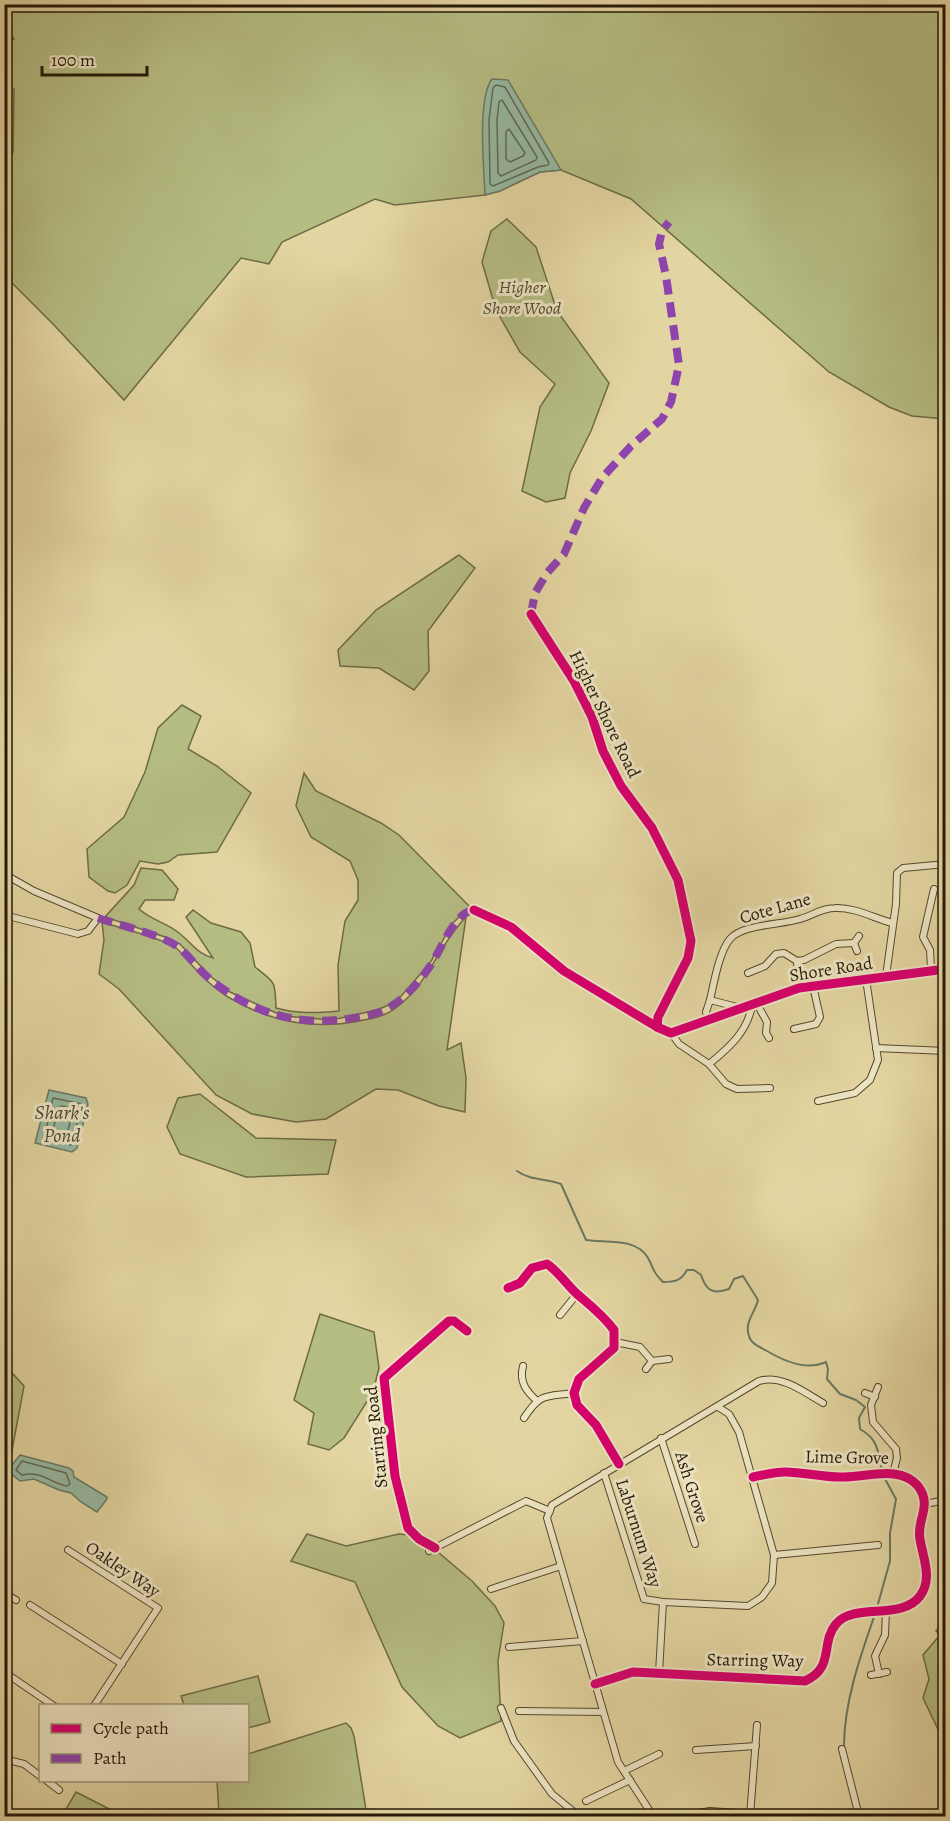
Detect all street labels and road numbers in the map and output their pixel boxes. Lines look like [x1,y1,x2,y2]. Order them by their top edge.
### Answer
street label: Higher Shore Road [564,646,646,782]
street label: Cote Lane [737,886,813,930]
street label: Shore Road [788,951,875,987]
street label: Starring Road [359,1384,393,1489]
street label: Lime Grove [805,1444,889,1470]
street label: Ash Grove [669,1447,715,1526]
street label: Laburnum Way [610,1476,668,1591]
street label: Oakley Way [81,1535,166,1603]
street label: Starring Way [707,1647,804,1673]

